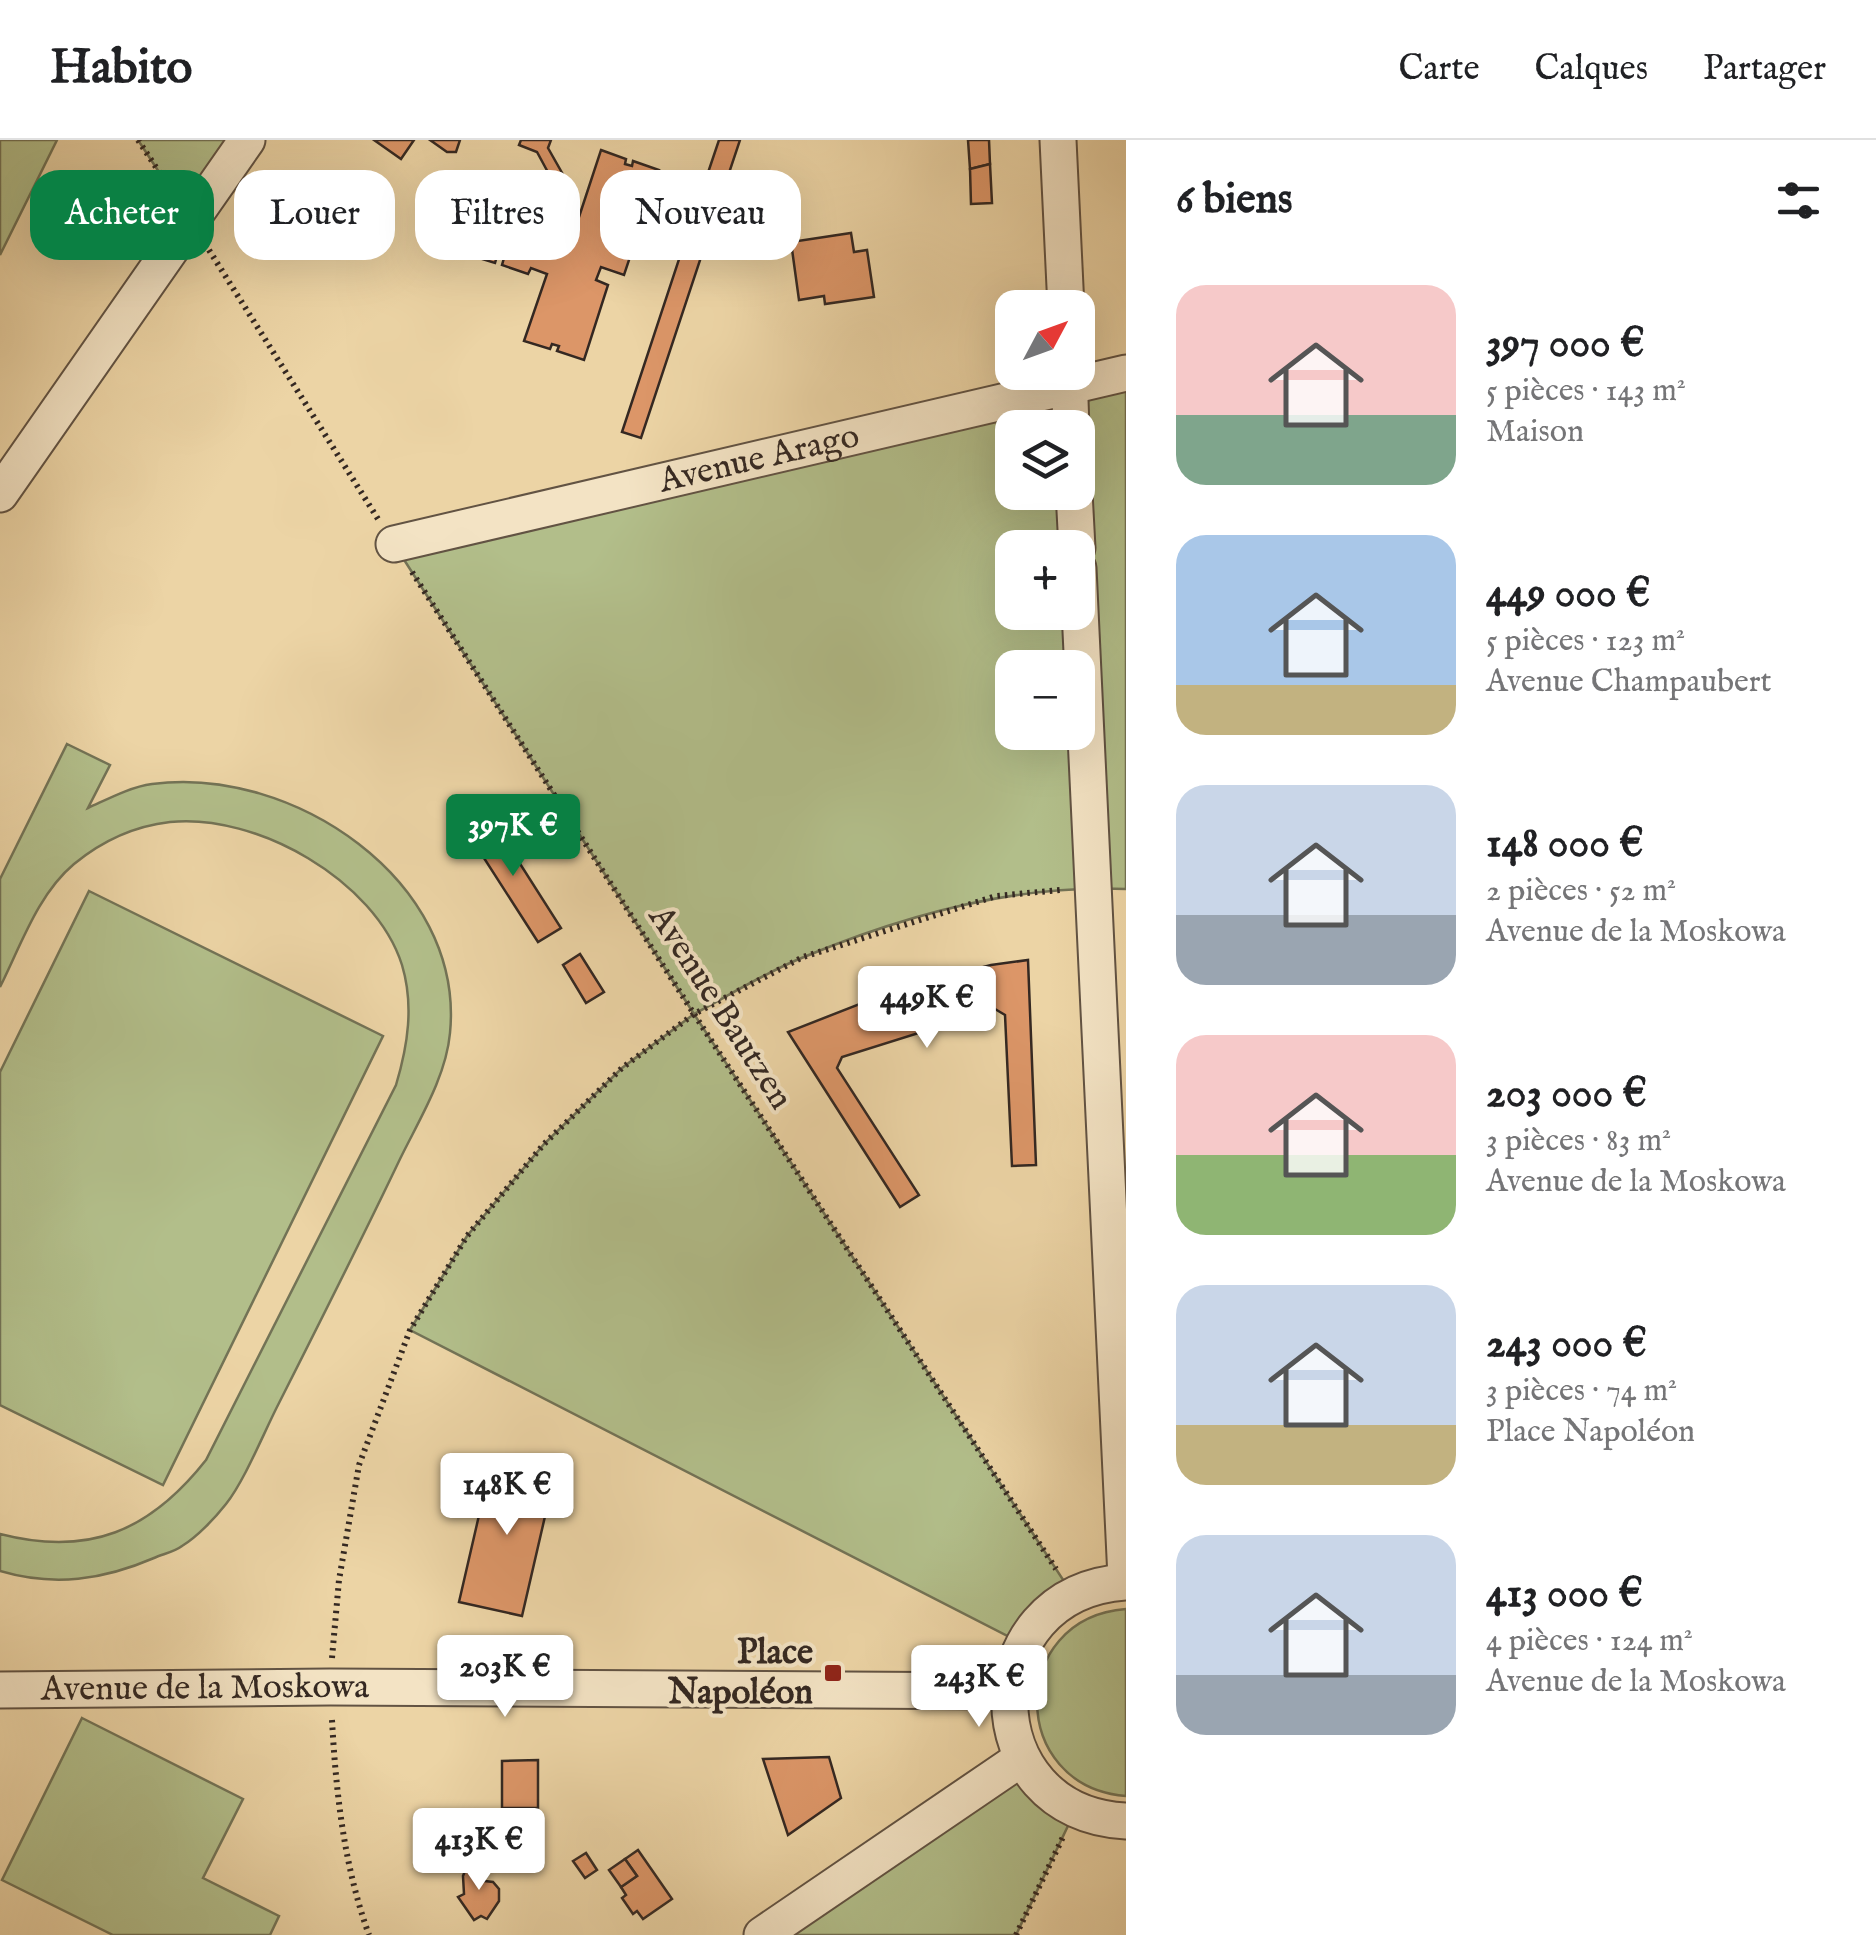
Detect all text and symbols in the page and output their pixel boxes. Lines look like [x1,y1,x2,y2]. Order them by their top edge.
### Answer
text: Habito [50,39,192,99]
text: Carte [1398,47,1480,92]
text: Calques [1535,47,1648,92]
text: Partager [1703,47,1826,92]
chip: Acheter [30,170,214,260]
chip: Louer [234,170,395,260]
chip: Filtres [415,170,580,260]
chip: Nouveau [600,170,801,260]
icon: filters [1771,173,1826,228]
text: 6 biens [1176,174,1293,227]
north arrow [995,290,1095,390]
map controls [995,290,1095,750]
text: 397 000 € [1486,318,1645,371]
icon: home [1256,325,1376,445]
text: 5 pièces · 143 m² [1486,371,1686,412]
button: layers [995,410,1095,510]
text: Maison [1486,412,1584,453]
street label: Avenue Arago [654,414,864,504]
button: + [995,530,1095,630]
text: 449 000 € [1486,568,1650,621]
icon: home [1256,575,1376,695]
text: 5 pièces · 123 m² [1486,621,1685,662]
button: − [995,650,1095,750]
text: Avenue Champaubert [1486,662,1772,703]
pin: 397K € [432,794,594,879]
text: 397K € [468,806,558,847]
text: 148 000 € [1486,818,1644,871]
icon: home [1256,825,1376,945]
text: 2 pièces · 52 m² [1486,871,1676,912]
street label: Avenue Bautzen [637,897,803,1118]
text: Avenue de la Moskowa [1486,912,1786,953]
pin: 449K € [846,966,1008,1051]
text: 449K € [880,978,974,1019]
text: 203 000 € [1486,1068,1647,1121]
icon: home [1256,1075,1376,1195]
text: 3 pièces · 83 m² [1486,1121,1671,1162]
text: Avenue de la Moskowa [1486,1162,1786,1203]
text: 243 000 € [1486,1318,1647,1371]
icon: home [1256,1325,1376,1445]
text: 3 pièces · 74 m² [1486,1371,1677,1412]
text: Place Napoléon [1486,1412,1695,1453]
pin: 148K € [426,1453,588,1538]
text: 148K € [462,1465,552,1506]
text: 413 000 € [1486,1568,1643,1621]
icon: home [1256,1575,1376,1695]
text: 4 pièces · 124 m² [1486,1621,1693,1662]
place label: Place Napoléon [667,1631,813,1716]
pin: 203K € [424,1635,586,1720]
pin: 243K € [898,1645,1060,1730]
text: 203K € [459,1647,551,1688]
text: 243K € [933,1657,1025,1698]
marker: Place Napoléon [822,1662,844,1684]
text: Avenue de la Moskowa [1486,1662,1786,1703]
street label: Avenue de la Moskowa [40,1664,370,1712]
pin: 413K € [398,1808,560,1893]
text: 413K € [435,1820,523,1861]

